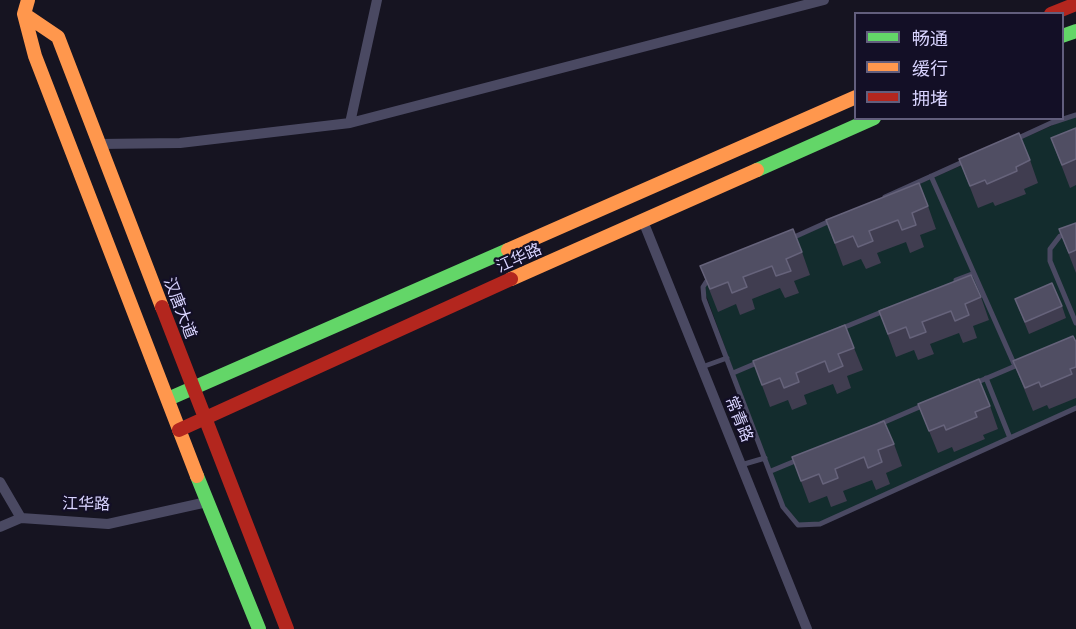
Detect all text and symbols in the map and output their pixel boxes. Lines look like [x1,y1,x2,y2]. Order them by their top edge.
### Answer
legend [854,12,1064,120]
text: 畅通 [912,27,948,49]
text: 缓行 [912,57,948,79]
text: 拥堵 [912,87,948,109]
street label: 江华路 [493,239,545,277]
street label: 汉唐大道 [160,275,200,341]
street label: 常青路 [721,393,757,445]
street label: 江华路 [62,494,110,514]

